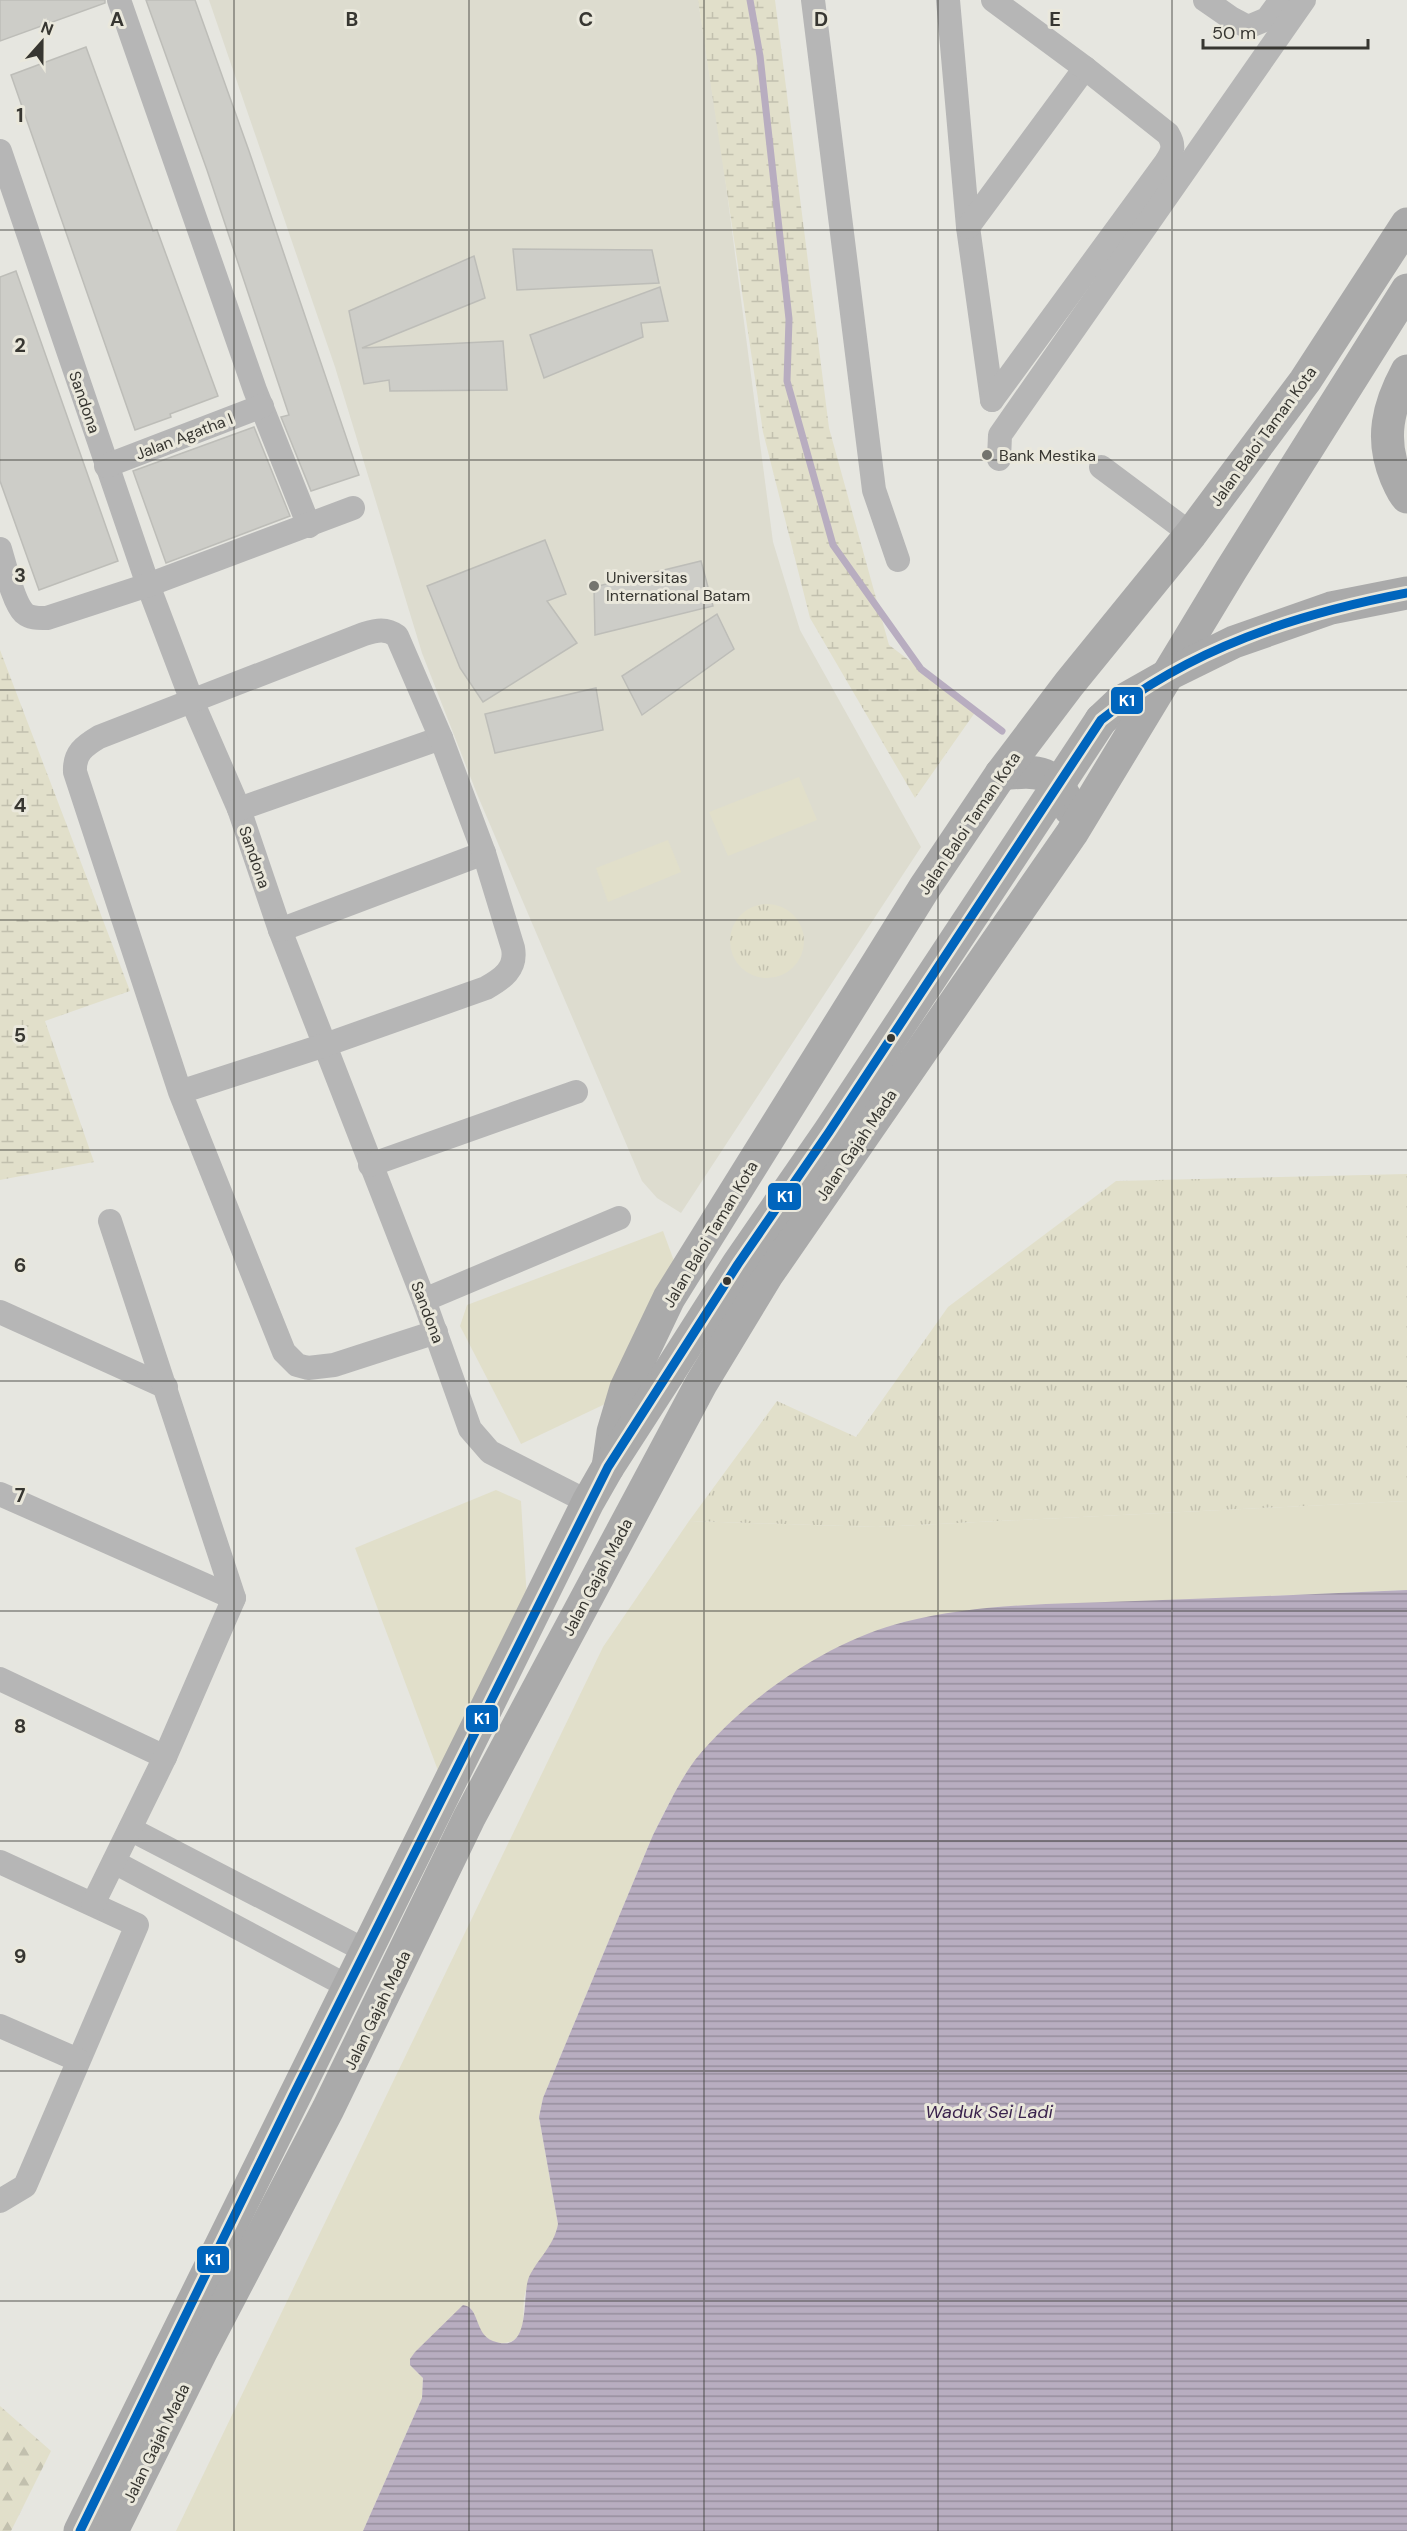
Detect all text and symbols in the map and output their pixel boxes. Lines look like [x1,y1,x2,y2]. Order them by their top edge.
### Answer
text: A [110,6,124,32]
text: B [346,6,358,32]
text: C [579,6,593,32]
text: D [814,6,828,32]
text: E [1049,6,1061,32]
north arrow [12,12,72,72]
scale bar [1203,12,1368,50]
text: N [38,17,56,40]
text: 50 m [1212,21,1256,45]
text: 1 [16,102,24,128]
text: 2 [14,332,26,358]
street label: Jalan Baloi Taman Kota [1206,362,1321,510]
street label: Sandona [64,368,105,436]
street label: Jalan Agatha I [133,408,236,465]
place label: Bank Mestika [999,445,1096,466]
marker: Bank Mestika [980,448,994,462]
text: 3 [14,562,26,588]
place label: Universitas International Batam [606,567,750,606]
marker: Universitas International Batam [587,579,601,593]
line badge: K1 [1110,686,1144,715]
text: K1 [1119,690,1135,711]
street label: Jalan Baloi Taman Kota [914,748,1025,899]
text: 4 [14,792,27,818]
street label: Sandona [234,823,275,891]
text: 5 [14,1022,26,1048]
unlabelled marker [885,1032,897,1044]
street label: Jalan Gajah Mada [811,1085,902,1205]
street label: Jalan Baloi Taman Kota [658,1157,763,1312]
line badge: K1 [767,1182,802,1211]
text: K1 [777,1186,793,1207]
text: 6 [14,1252,26,1278]
unlabelled marker [721,1275,733,1287]
street label: Sandona [406,1278,449,1346]
text: 7 [15,1482,26,1508]
street label: Jalan Gajah Mada [558,1515,637,1640]
line badge: K1 [465,1704,499,1733]
text: K1 [474,1708,490,1729]
text: 8 [14,1713,26,1739]
text: 9 [14,1943,26,1969]
street label: Jalan Gajah Mada [339,1947,415,2073]
water label: Waduk Sei Ladi [925,2100,1054,2124]
line badge: K1 [196,2245,230,2274]
text: K1 [205,2249,221,2270]
street label: Jalan Gajah Mada [118,2380,194,2506]

